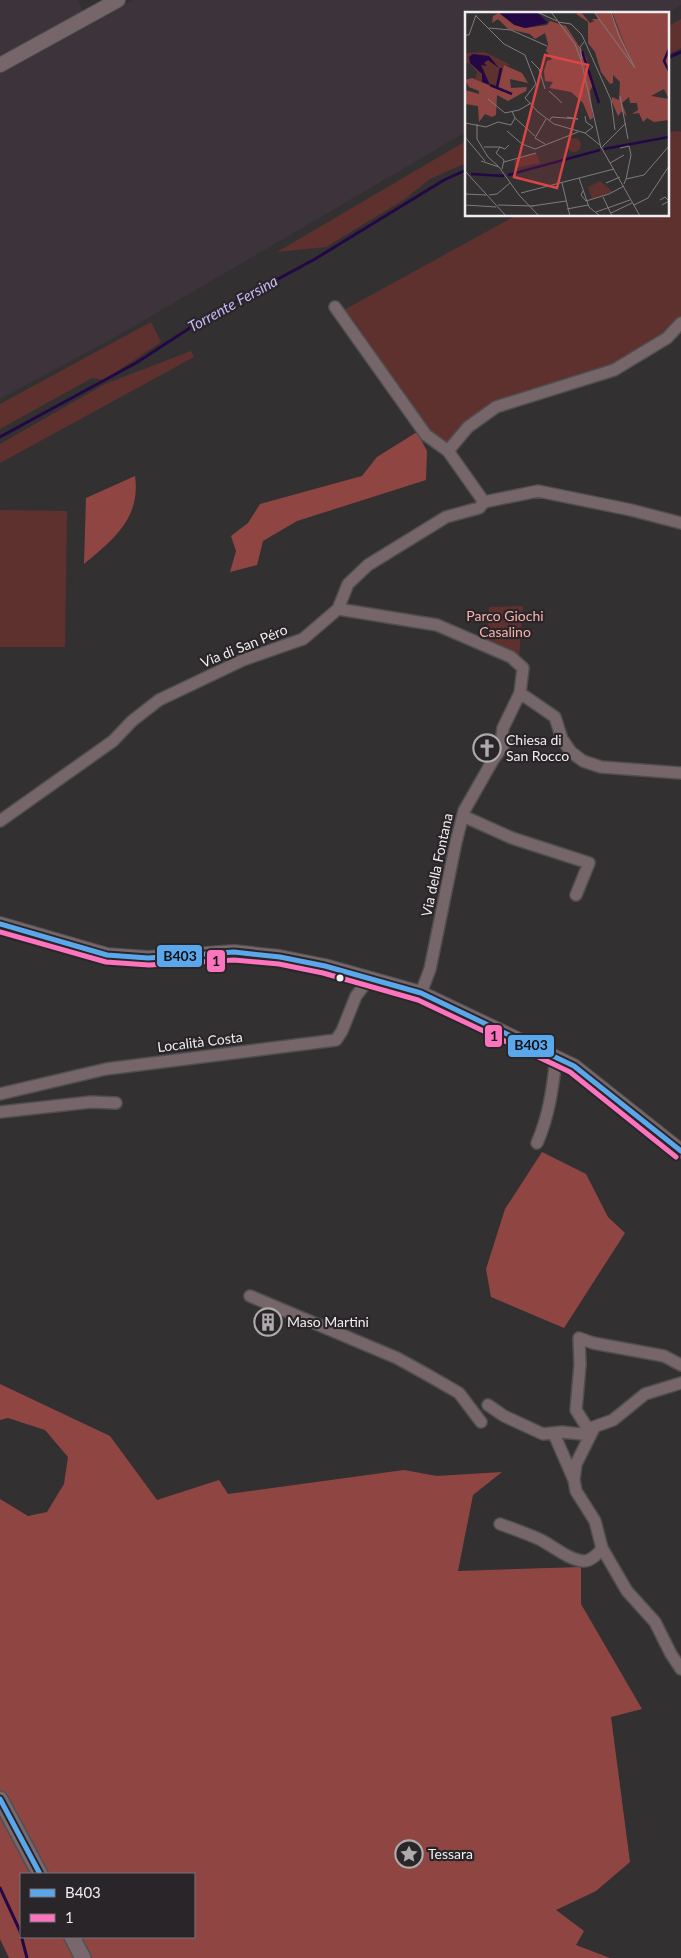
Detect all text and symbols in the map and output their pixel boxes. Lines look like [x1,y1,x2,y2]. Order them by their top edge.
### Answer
inset map [465,12,668,216]
water label: Torrente Fersina [185,271,281,335]
park label: Parco Giochi Casalino [466,607,544,640]
street label: Via di San Péro [198,620,290,671]
place label: Chiesa di San Rocco [506,731,569,764]
church icon: Chiesa di San Rocco [472,733,502,763]
street label: Via della Fontana [417,812,456,918]
line badge: B403 [156,944,203,968]
text: B403 [163,947,197,964]
line badge: 1 [206,949,226,973]
text: 1 [212,952,220,969]
unlabelled marker [335,973,345,983]
line badge: 1 [484,1024,503,1048]
text: 1 [490,1027,498,1044]
street label: Località Costa [156,1028,244,1055]
line badge: B403 [507,1034,555,1058]
text: B403 [514,1036,548,1053]
building icon: Maso Martini [253,1307,283,1337]
place label: Maso Martini [287,1313,369,1330]
place icon: Tessara [394,1839,424,1869]
place label: Tessara [428,1845,473,1862]
legend [20,1873,195,1938]
text: B403 [65,1883,101,1901]
text: 1 [65,1908,74,1926]

